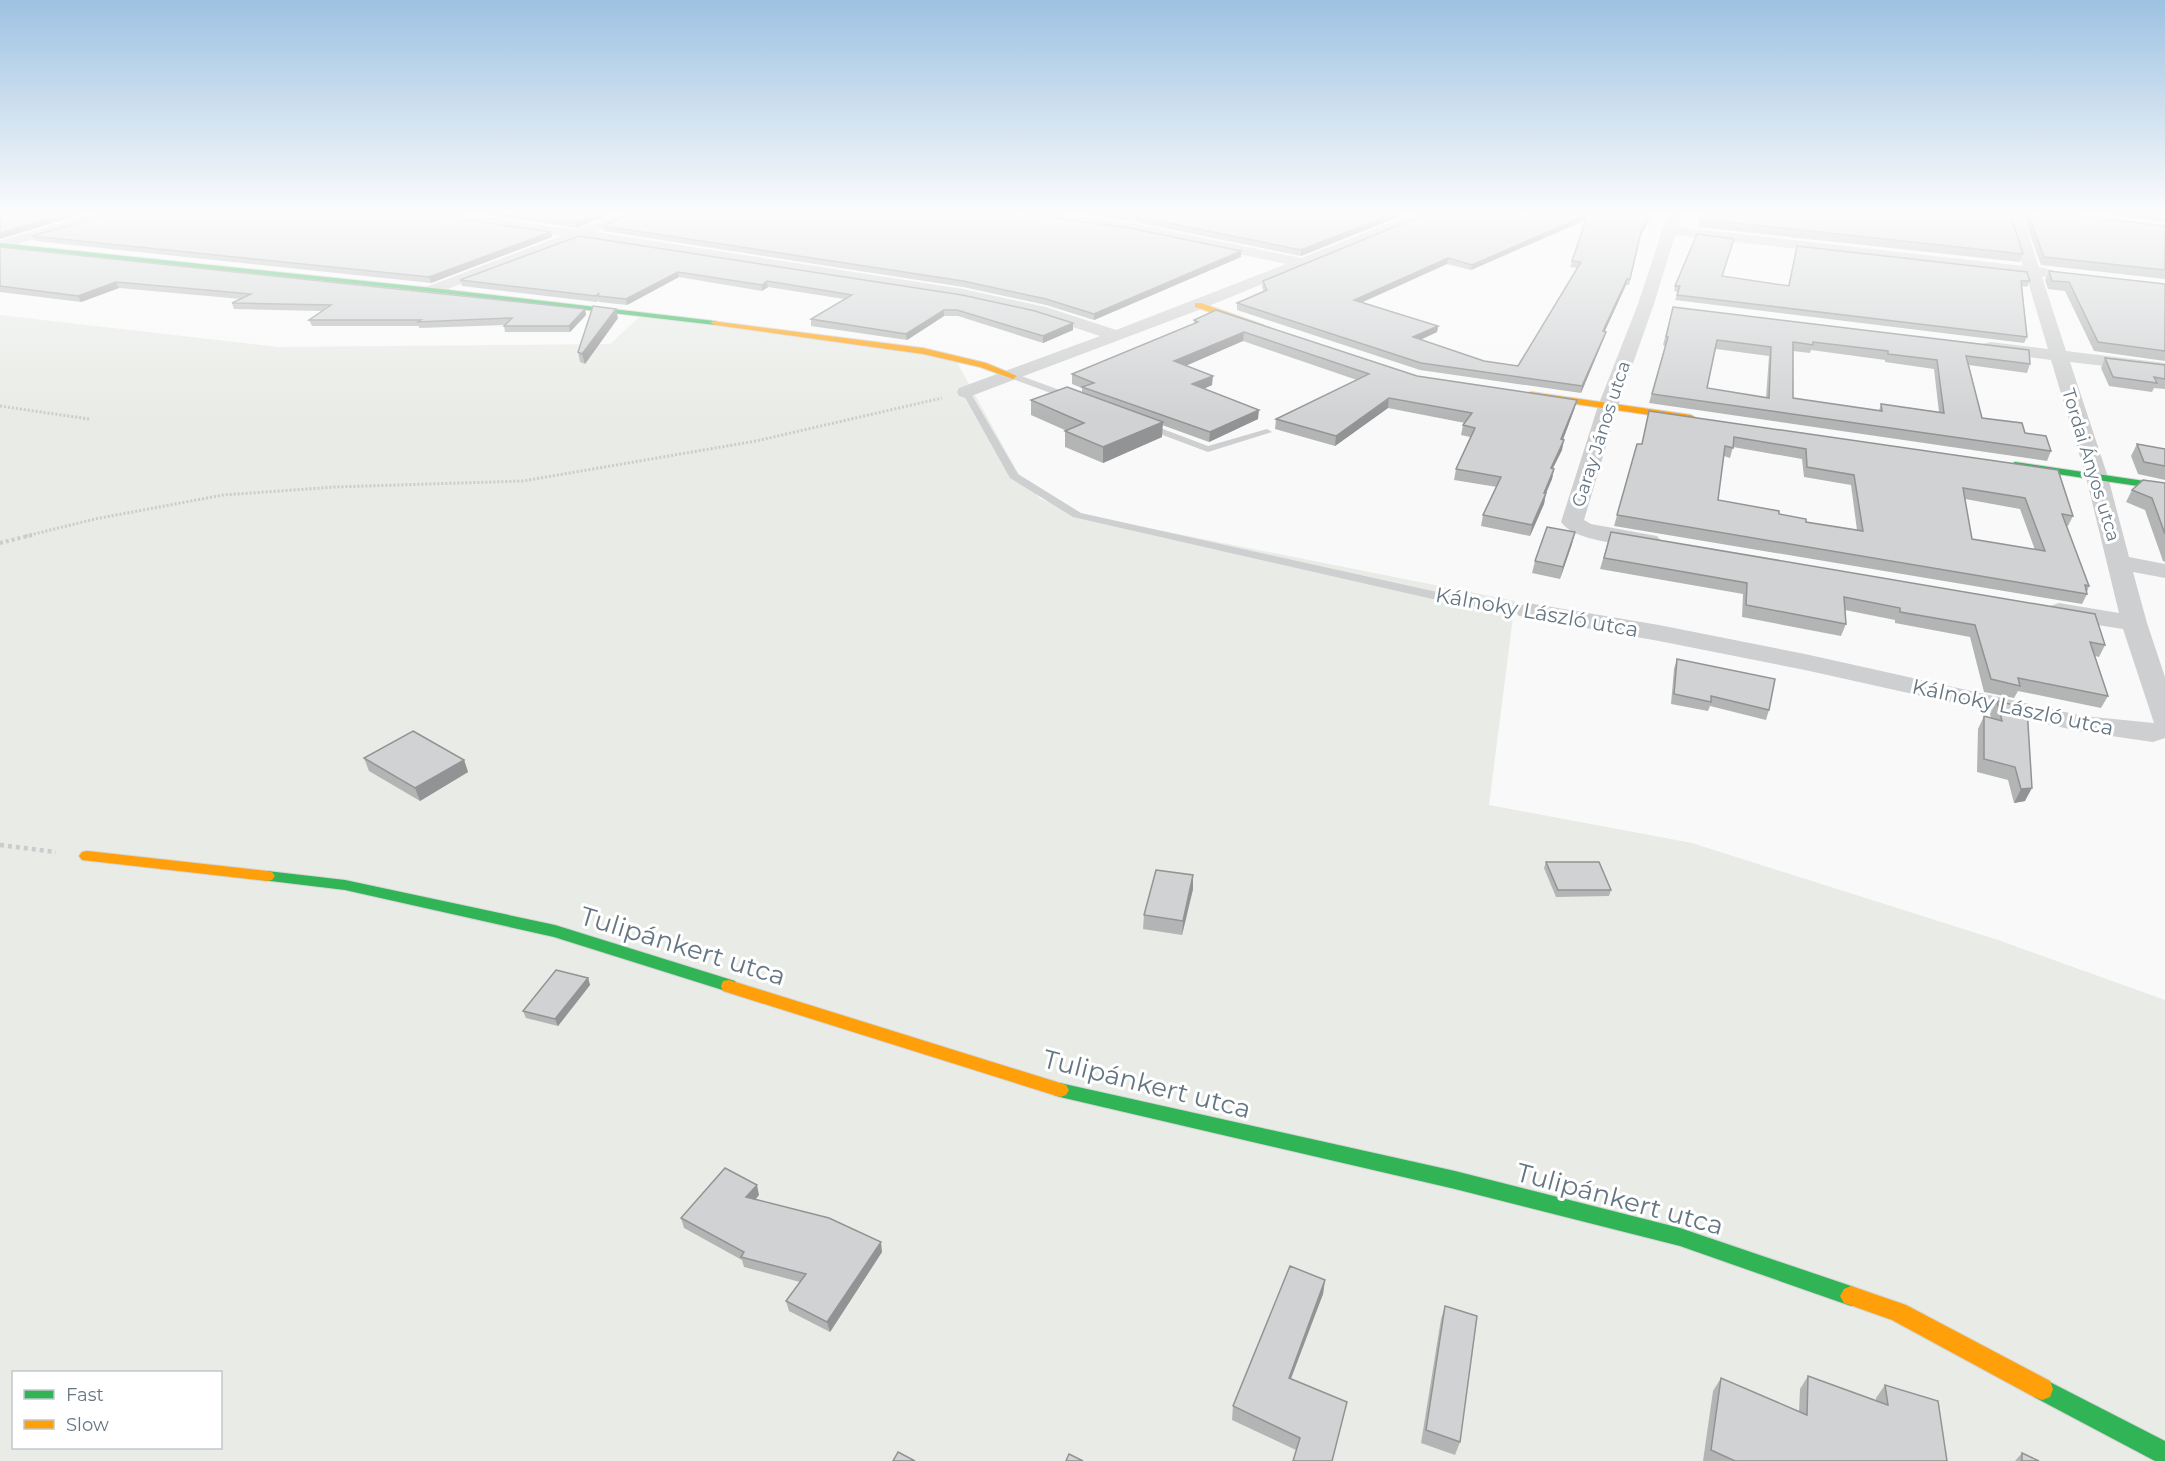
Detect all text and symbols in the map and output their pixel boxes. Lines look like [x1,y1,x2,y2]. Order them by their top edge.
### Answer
street label: Garay János utca [1567,358,1635,510]
street label: Tordai Ányos utca [2057,386,2125,544]
street label: Kálnoky László utca [1434,582,1640,642]
street label: Kálnoky László utca [1910,673,2116,741]
street label: Tulipánkert utca [577,900,789,992]
street label: Tulipánkert utca [1040,1043,1254,1125]
street label: Tulipánkert utca [1513,1156,1727,1242]
legend [12,1371,222,1449]
text: Fast [66,1384,104,1406]
text: Slow [66,1414,109,1436]

